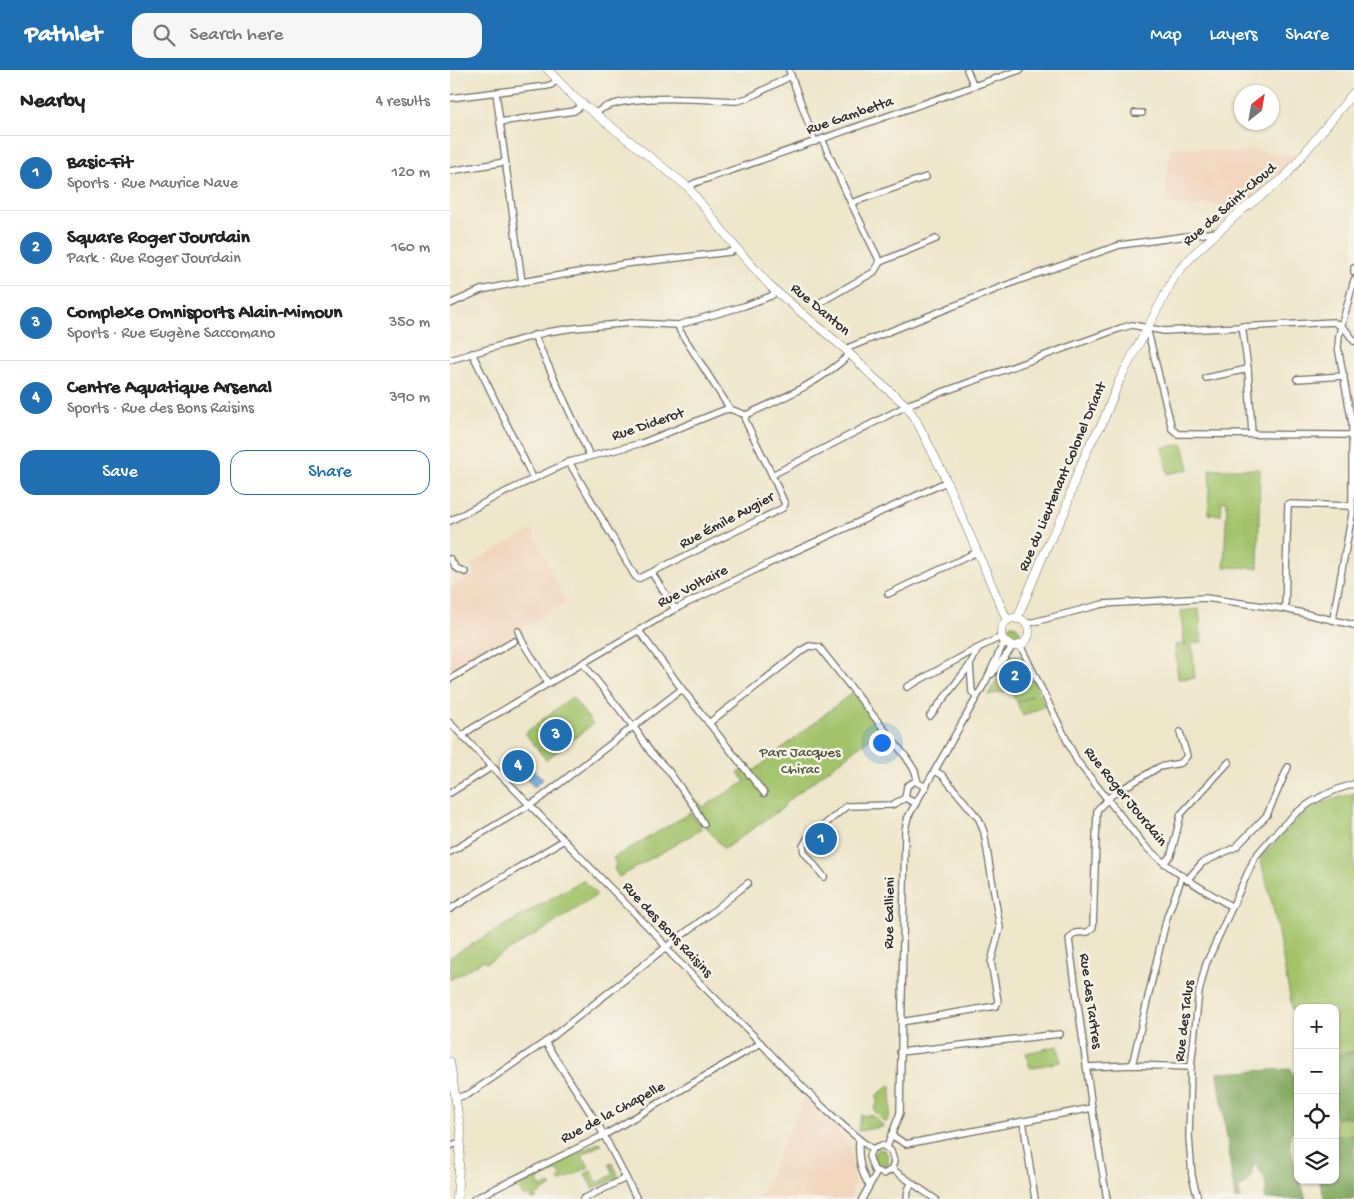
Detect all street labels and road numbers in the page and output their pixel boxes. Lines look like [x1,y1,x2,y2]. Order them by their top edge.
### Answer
street label: Rue Gambetta [804,92,897,139]
street label: Rue de Saint-Cloud [1180,159,1281,250]
street label: Rue Danton [786,280,854,340]
street label: Rue du Lieutenant Colonel Driant [1015,378,1112,574]
street label: Rue Diderot [610,404,688,446]
street label: Rue Émile Augier [677,488,779,554]
street label: Rue Voltaire [655,562,731,612]
street label: Rue Roger Jourdain [1079,744,1171,850]
street label: Rue Gallieni [880,877,900,949]
street label: Rue des Bons Raisins [618,878,716,982]
street label: Rue des Tartres [1074,952,1106,1050]
street label: Rue des Talus [1171,979,1199,1063]
street label: Rue de la Chapelle [558,1078,668,1148]

